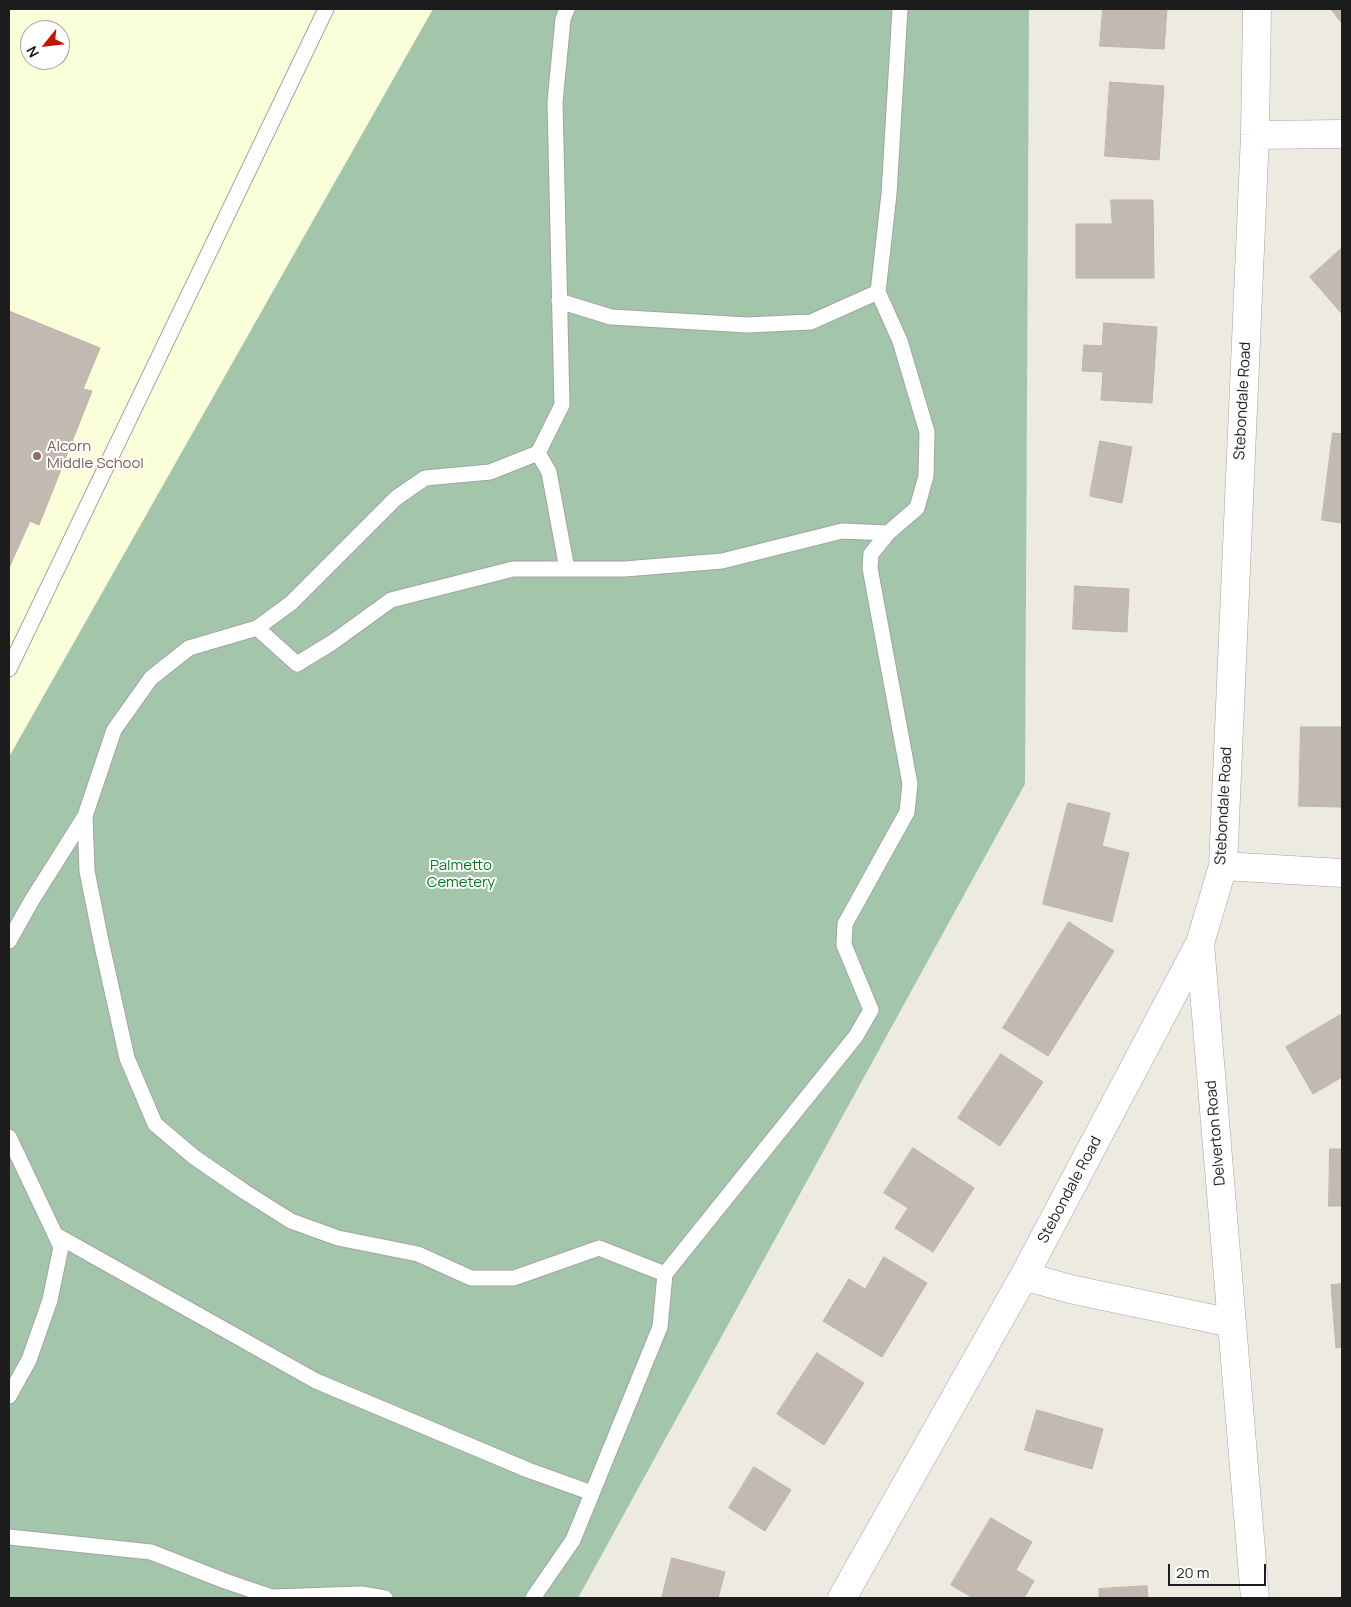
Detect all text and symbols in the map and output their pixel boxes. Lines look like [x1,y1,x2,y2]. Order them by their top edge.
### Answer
north arrow [20,20,70,70]
text: N [22,43,43,61]
street label: Stebondale Road [1231,341,1255,461]
place label: Alcorn Middle School [47,438,144,473]
marker: Alcorn Middle School [31,450,43,462]
street label: Stebondale Road [1212,746,1236,866]
park label: Palmetto Cemetery [427,857,495,892]
street label: Delverton Road [1202,1079,1230,1187]
street label: Stebondale Road [1034,1134,1106,1246]
scale bar [1171,1554,1268,1586]
text: 20 m [1176,1562,1209,1583]

